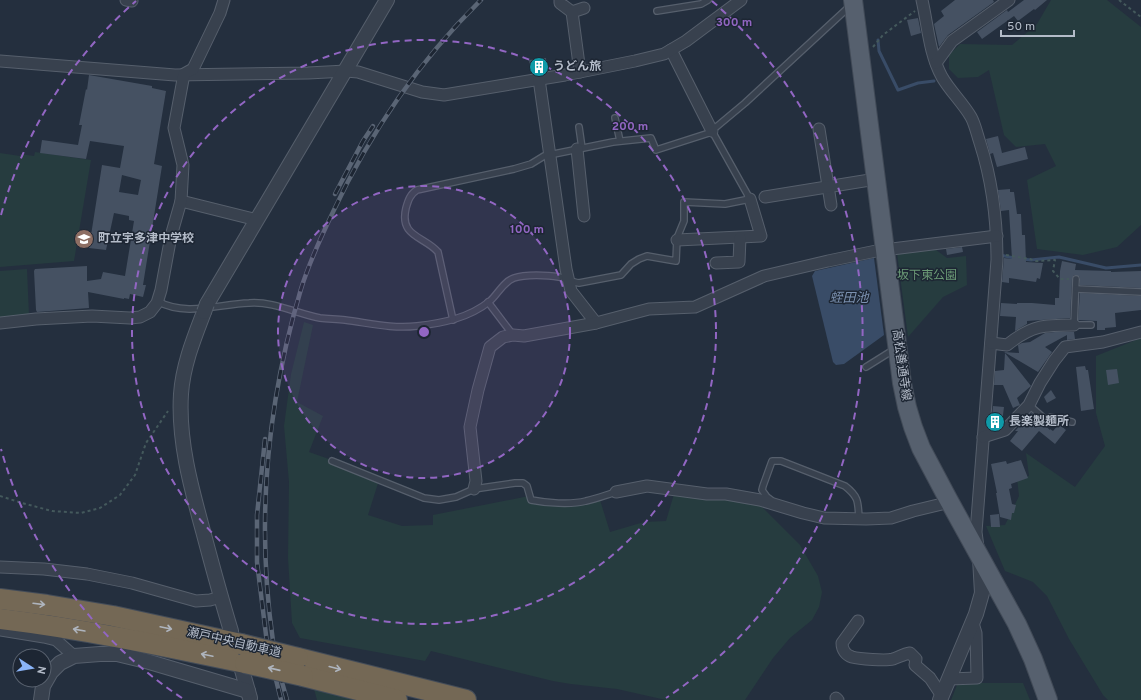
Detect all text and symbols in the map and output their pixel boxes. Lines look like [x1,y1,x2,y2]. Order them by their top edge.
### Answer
scale bar [1001,12,1074,38]
text: 300 m [716,15,752,31]
text: 50 m [1007,19,1035,35]
building icon: うどん旅 [528,56,550,78]
place label: うどん旅 [553,59,602,75]
text: 200 m [612,119,648,135]
text: 100 m [510,222,544,238]
school or university icon: 町立宇多津中学校 [73,228,95,250]
place label: 町立宇多津中学校 [98,231,194,247]
park label: 坂下東公園 [897,268,957,284]
water label: 蛭田池 [829,291,870,307]
centre of rings [417,325,431,339]
street label: 高松善通寺線 [888,328,914,402]
building icon: 長楽製麺所 [984,411,1006,433]
place label: 長楽製麺所 [1009,414,1069,430]
one-way arrow [32,600,45,608]
one-way arrow [160,624,173,632]
street label: 瀬戸中央自動車道 [185,624,283,662]
one-way arrow [73,626,86,634]
north arrow [12,648,52,688]
one-way arrow [201,651,214,659]
one-way arrow [329,664,342,672]
text: N [33,665,48,675]
one-way arrow [268,665,281,673]

